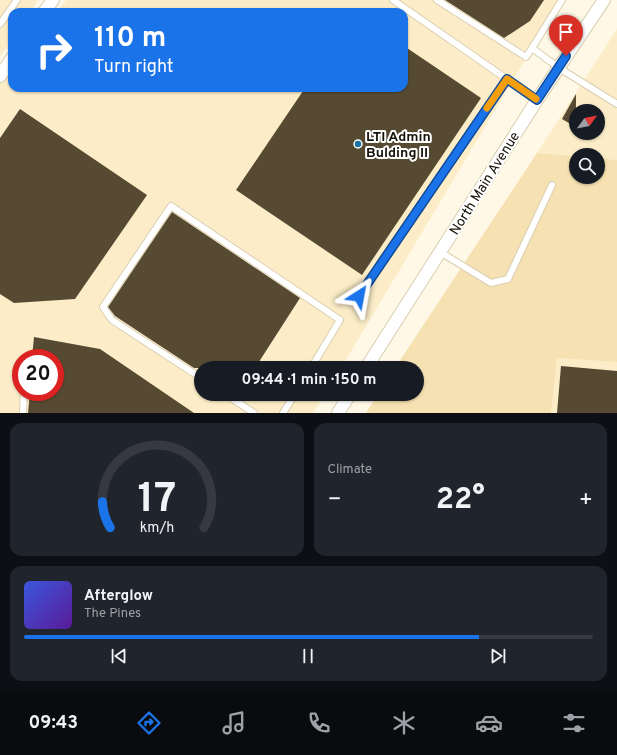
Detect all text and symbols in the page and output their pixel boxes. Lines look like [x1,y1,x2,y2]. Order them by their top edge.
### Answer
pin [549,15,583,56]
text: 110 m [94,21,166,57]
icon: arrive [555,21,577,43]
icon: right [28,24,80,76]
text: Turn right [94,56,174,79]
north arrow [569,104,605,140]
map controls [569,104,605,184]
place label: LTI Admin Bulding II [366,129,431,162]
street label: North Main Avenue [447,129,524,239]
marker: LTI Admin Bulding II [353,139,363,149]
button: search [569,148,605,184]
position arrow [338,275,380,317]
speed limit sign: 20 [12,349,64,401]
text: 09:44 · 1 min · 150 m [242,371,376,390]
text: Climate [328,462,372,478]
text: 17 [137,473,176,526]
text: 22° [436,482,485,519]
text: − [328,487,342,514]
text: + [579,487,593,514]
text: km/h [139,518,174,536]
text: Afterglow [84,587,153,606]
text: The Pines [84,606,141,622]
icon: previous [108,645,130,667]
icon: pause [297,645,319,667]
icon: next [487,645,509,667]
icon: directions [135,709,163,737]
icon: music [220,709,248,737]
icon: phone [305,709,333,737]
icon: climate [390,709,418,737]
icon: car [475,709,503,737]
icon: filters [560,709,588,737]
text: 09:43 [29,712,78,735]

